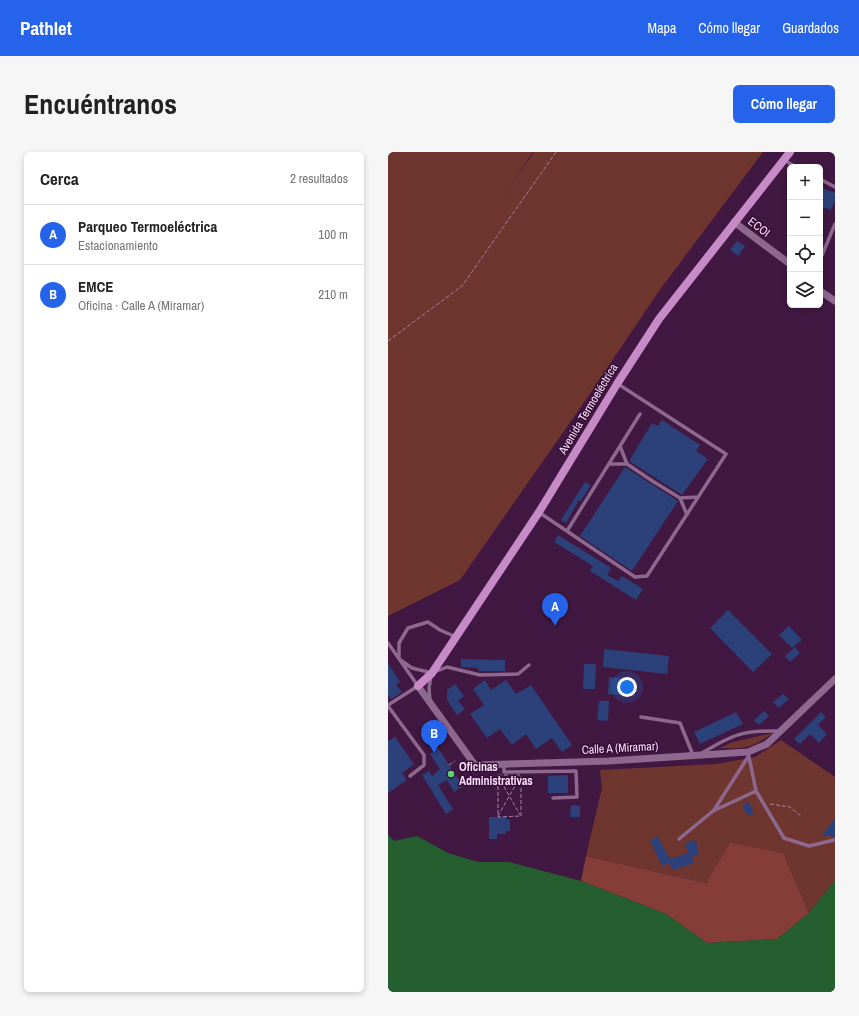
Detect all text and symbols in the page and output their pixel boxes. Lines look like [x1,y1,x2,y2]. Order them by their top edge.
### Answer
text: Pathlet [20,15,72,41]
text: Mapa [648,19,676,37]
text: Cómo llegar [698,19,760,37]
text: Guardados [782,19,839,37]
text: Encuéntranos [24,85,177,123]
button: Cómo llegar [733,85,835,123]
map controls [787,164,823,308]
button: + [787,164,823,200]
text: Cerca [40,167,79,190]
text: 2 resultados [290,170,348,187]
button: − [787,200,823,236]
street label: ECOI [745,213,773,241]
text: Parqueo Termoeléctrica [78,216,217,237]
text: A [49,226,57,243]
text: 100 m [318,226,348,243]
button: locate [787,236,823,272]
text: Estacionamiento [78,237,158,254]
button: layers [787,272,823,308]
text: EMCE [78,276,114,297]
text: B [49,286,57,303]
text: 210 m [318,286,348,303]
text: Oficina · Calle A (Miramar) [78,297,204,314]
street label: Avenida Termoeléctrica [554,360,622,458]
pin: A [542,593,568,626]
your location [617,677,637,697]
pin: B [421,720,447,753]
street label: Calle A (Miramar) [581,738,659,758]
place label: Oficinas Administrativas [459,759,533,789]
marker: Oficinas Administrativas [446,769,456,779]

